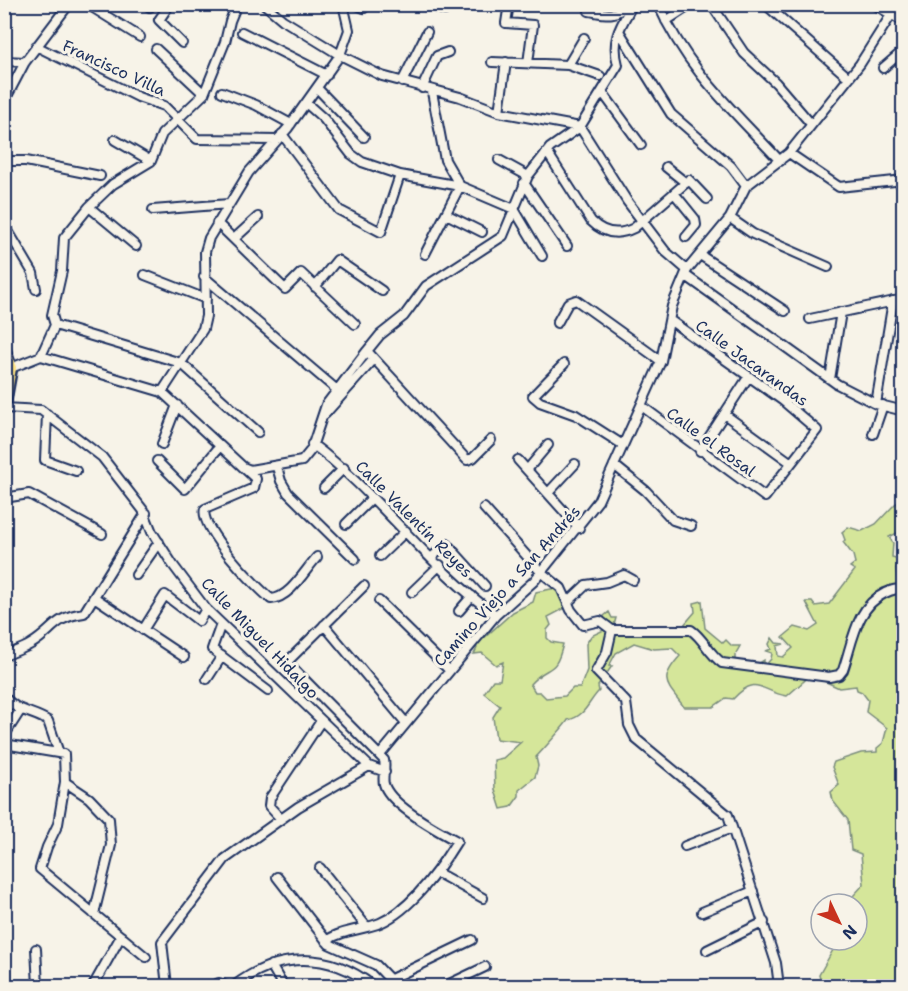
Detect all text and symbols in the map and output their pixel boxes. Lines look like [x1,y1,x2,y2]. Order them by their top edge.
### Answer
street label: Francisco Villa [59,35,169,101]
street label: Calle Jacarandas [691,315,813,411]
street label: Calle el Rosal [662,403,760,482]
street label: Calle Valentín Reyes [351,456,477,582]
street label: Camino Viejo a San Andrés [429,501,585,671]
street label: Calle Miguel Hidalgo [197,573,323,703]
north arrow [809,892,869,952]
text: N [837,920,861,944]

